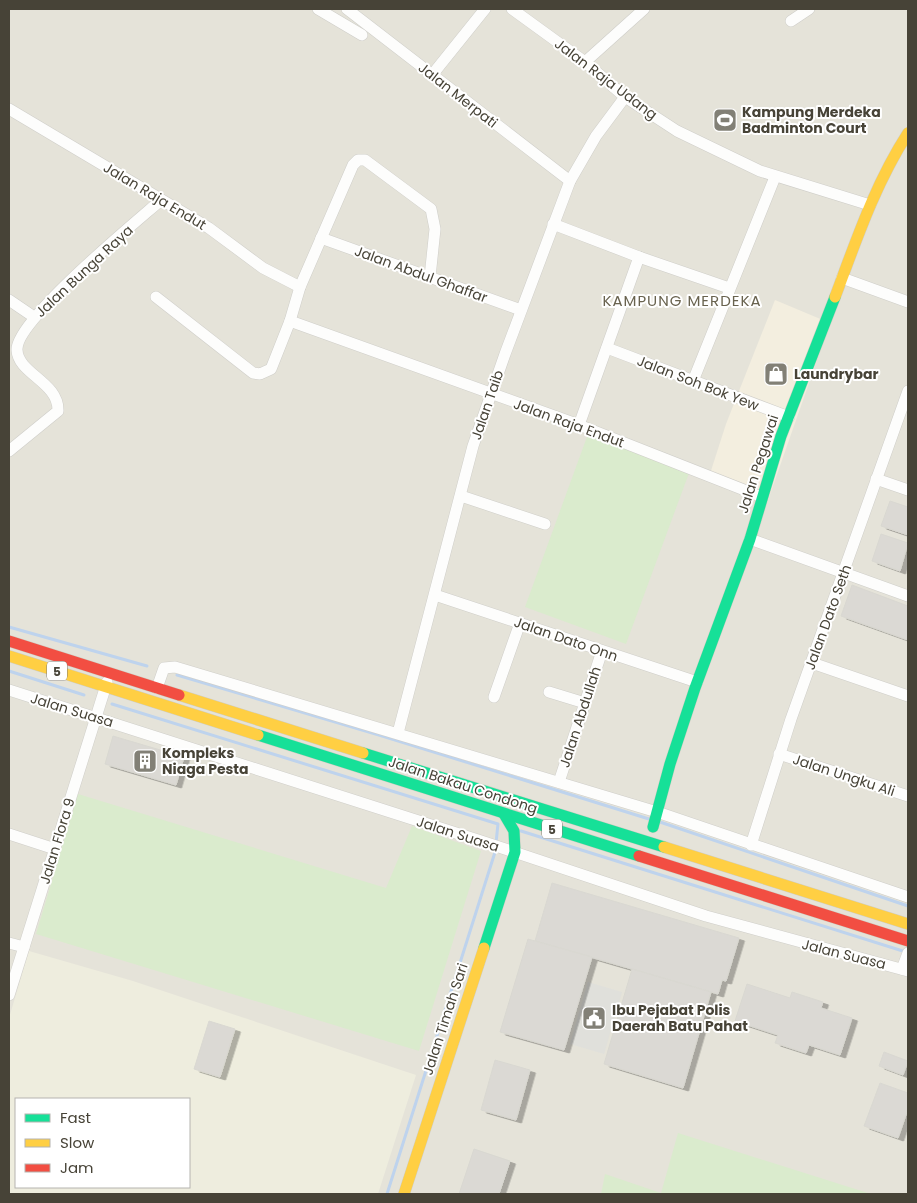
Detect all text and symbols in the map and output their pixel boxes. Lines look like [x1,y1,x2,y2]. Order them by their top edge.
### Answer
street label: Jalan Raja Udang [550,34,662,124]
street label: Jalan Merpati [414,58,502,132]
place label: Kampung Merdeka Badminton Court [742,102,881,138]
sports icon: Kampung Merdeka Badminton Court [712,107,738,133]
street label: Jalan Raja Endut [100,157,210,235]
street label: Jalan Bunga Raya [31,220,137,322]
street label: Jalan Abdul Ghaffar [352,241,490,307]
district label: KAMPUNG MERDEKA [602,290,762,311]
street label: Jalan Soh Bok Yew [634,351,762,416]
shop icon: Laundrybar [763,361,789,387]
place label: Laundrybar [794,364,878,384]
street label: Jalan Taib [466,367,508,443]
street label: Jalan Raja Endut [511,394,627,452]
street label: Jalan Pegawai [733,412,783,516]
street label: Jalan Dato Seth [800,562,856,672]
street label: Jalan Dato Onn [511,612,621,666]
road number: 5 [47,661,67,680]
street label: Jalan Abdullah [554,664,606,770]
street label: Jalan Suasa [28,688,116,732]
place label: Kompleks Niaga Pesta [162,743,249,779]
building icon: Kompleks Niaga Pesta [132,748,158,774]
street label: Jalan Ungku Ali [790,749,898,801]
street label: Jalan Bakau Condong [386,751,540,819]
street label: Jalan Flora 9 [34,795,80,887]
street label: Jalan Suasa [414,811,502,857]
road number: 5 [542,820,562,839]
street label: Jalan Suasa [800,934,888,974]
street label: Jalan Timah Sari [417,961,473,1077]
place label: Ibu Pejabat Polis Daerah Batu Pahat [612,1000,748,1036]
public building icon: Ibu Pejabat Polis Daerah Batu Pahat [581,1005,607,1031]
legend [15,1098,190,1188]
text: Fast [60,1107,91,1128]
text: Slow [60,1132,95,1153]
text: Jam [60,1157,94,1178]

